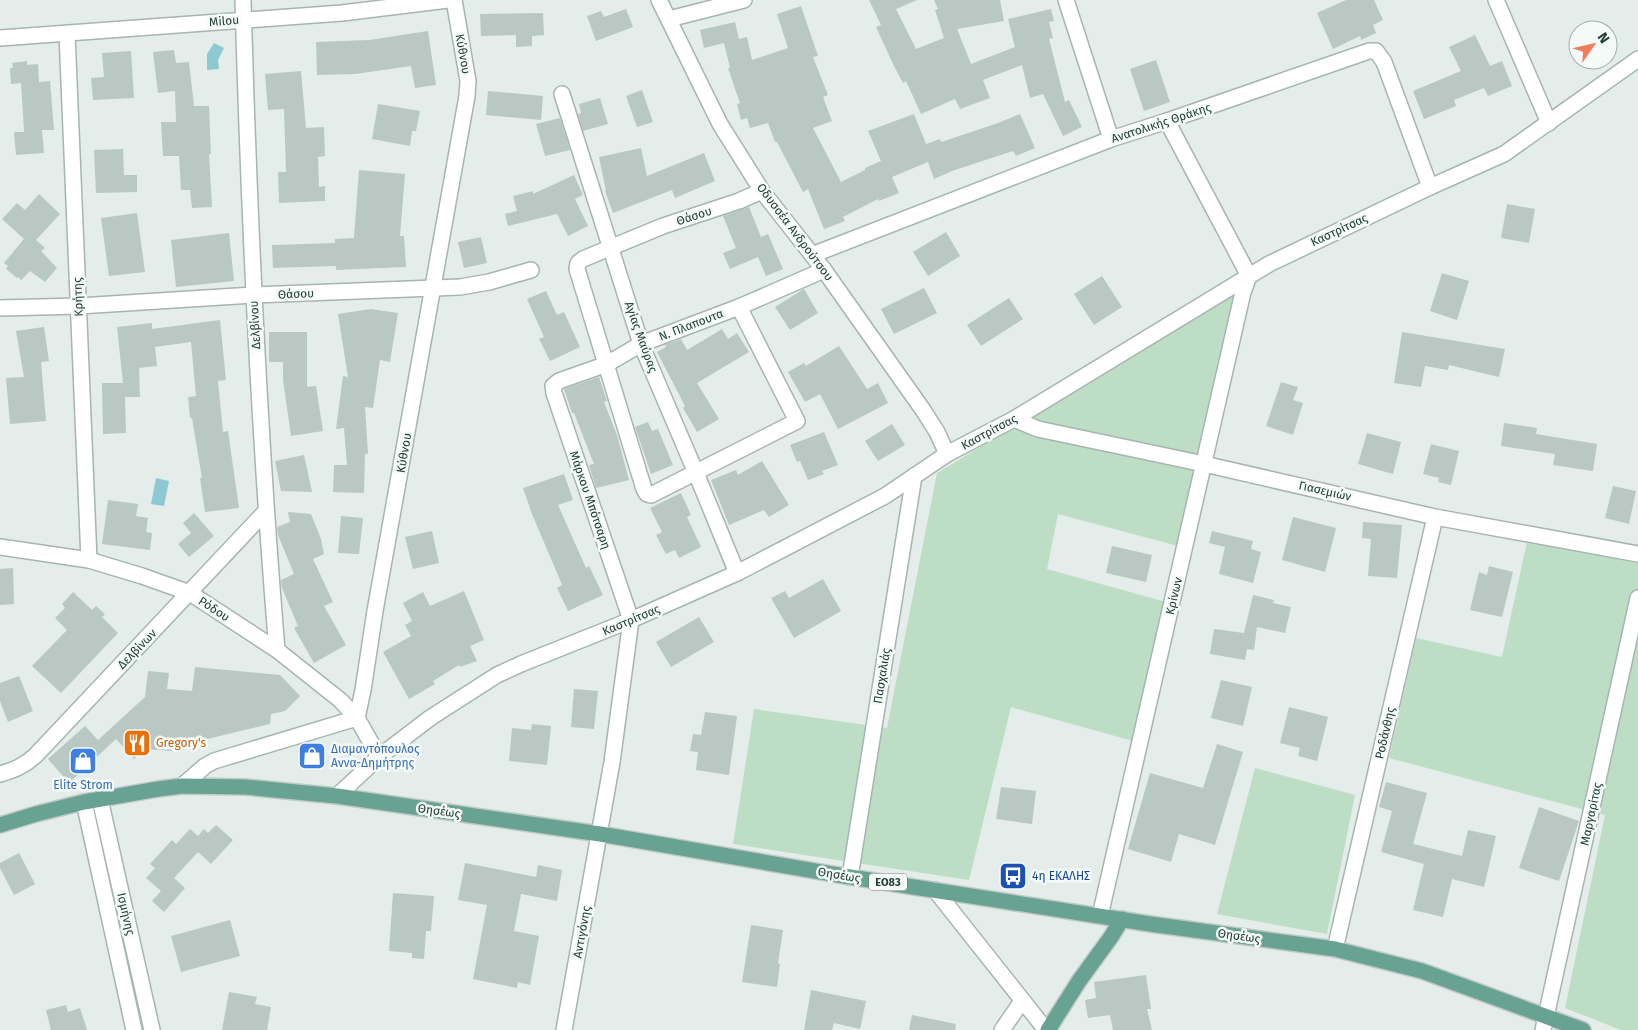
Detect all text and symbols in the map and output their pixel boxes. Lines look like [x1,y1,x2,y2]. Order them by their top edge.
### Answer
street label: Milou [208,13,240,29]
north arrow [1568,20,1618,70]
text: N [1594,29,1613,47]
street label: Κύθνου [453,33,473,75]
street label: Ανατολικής Θράκης [1109,100,1213,146]
street label: Οδυσσέα Ανδρούτσου [754,181,836,284]
street label: Θάσου [675,204,713,228]
street label: Καστρίτσας [1308,211,1370,249]
street label: Κρήτης [70,277,86,317]
street label: Θάσου [278,286,314,302]
street label: Δελβίνου [247,300,263,350]
street label: Αγίας Μαύρας [622,300,660,375]
street label: Ν. Πλαπουτα [657,306,725,344]
street label: Καστρίτσας [959,411,1020,453]
street label: Κύθνου [394,432,414,474]
street label: Μάρκου Μπότσαρη [567,449,613,551]
street label: Γιασεμιών [1297,478,1353,504]
street label: Κρίνων [1163,576,1185,616]
street label: Ρόδου [196,594,232,624]
street label: Καστρίτσας [600,601,662,638]
street label: Δελβίνων [115,626,160,672]
street label: Πασχαλιάς [871,647,893,705]
street label: Ροδάνθης [1372,705,1398,760]
restaurant icon: Gregory's [122,728,152,758]
place label: Gregory's [156,736,206,750]
shop icon: Διαμαντόπουλος Αννα-Δημήτρης [297,741,327,771]
place label: Διαμαντόπουλος Αννα-Δημήτρης [331,742,420,770]
shop icon: Elite Strom [68,746,98,776]
place label: Elite Strom [53,778,113,792]
street label: Μαργαρίτας [1577,781,1605,847]
street label: Θησέως [417,801,461,821]
bus stop icon: 4η ΕΚΑΛΗΣ [998,861,1028,891]
street label: Θησέως [817,865,862,885]
place label: 4η ΕΚΑΛΗΣ [1032,869,1090,883]
road number: ΕΟ83 [869,874,907,890]
street label: Ισμήνης [114,891,138,937]
street label: Αντιγόνης [571,904,594,959]
street label: Θησέως [1217,926,1261,946]

